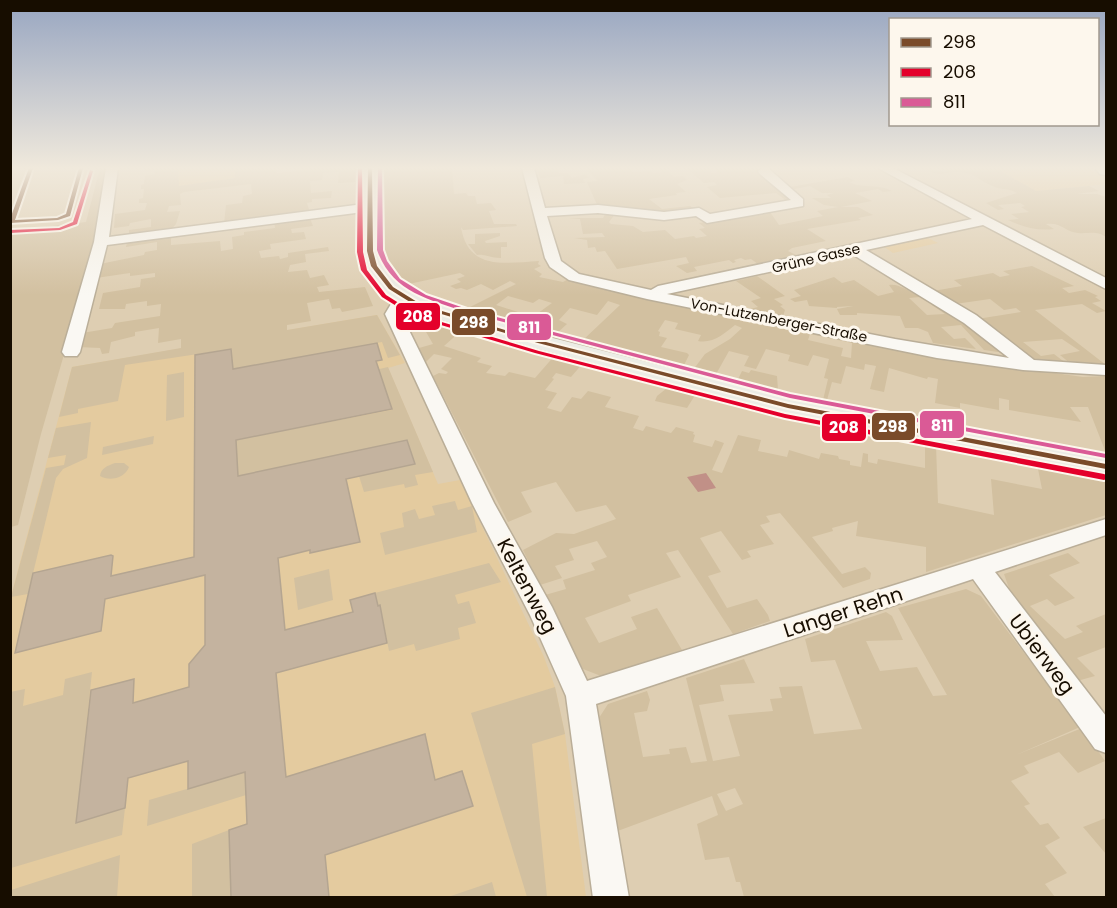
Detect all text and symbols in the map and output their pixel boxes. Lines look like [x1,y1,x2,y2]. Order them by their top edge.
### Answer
legend [889,18,1099,126]
text: 298 [943,29,976,54]
text: 208 [943,59,976,84]
text: 811 [943,89,966,114]
street label: Grüne Gasse [770,238,862,278]
street label: Von-Lutzenberger-Straße [689,293,870,347]
line badge: 208 [395,302,441,331]
text: 208 [403,305,433,328]
line badge: 298 [451,308,496,336]
text: 298 [459,311,489,334]
line badge: 811 [506,313,552,341]
text: 811 [518,316,540,339]
line badge: 811 [919,410,965,439]
line badge: 298 [871,412,916,441]
line badge: 208 [821,413,867,442]
text: 811 [931,414,953,437]
text: 298 [878,415,908,438]
text: 208 [829,416,859,439]
street label: Keltenweg [490,533,564,639]
street label: Langer Rehn [780,580,906,644]
street label: Ubierweg [1002,608,1082,700]

